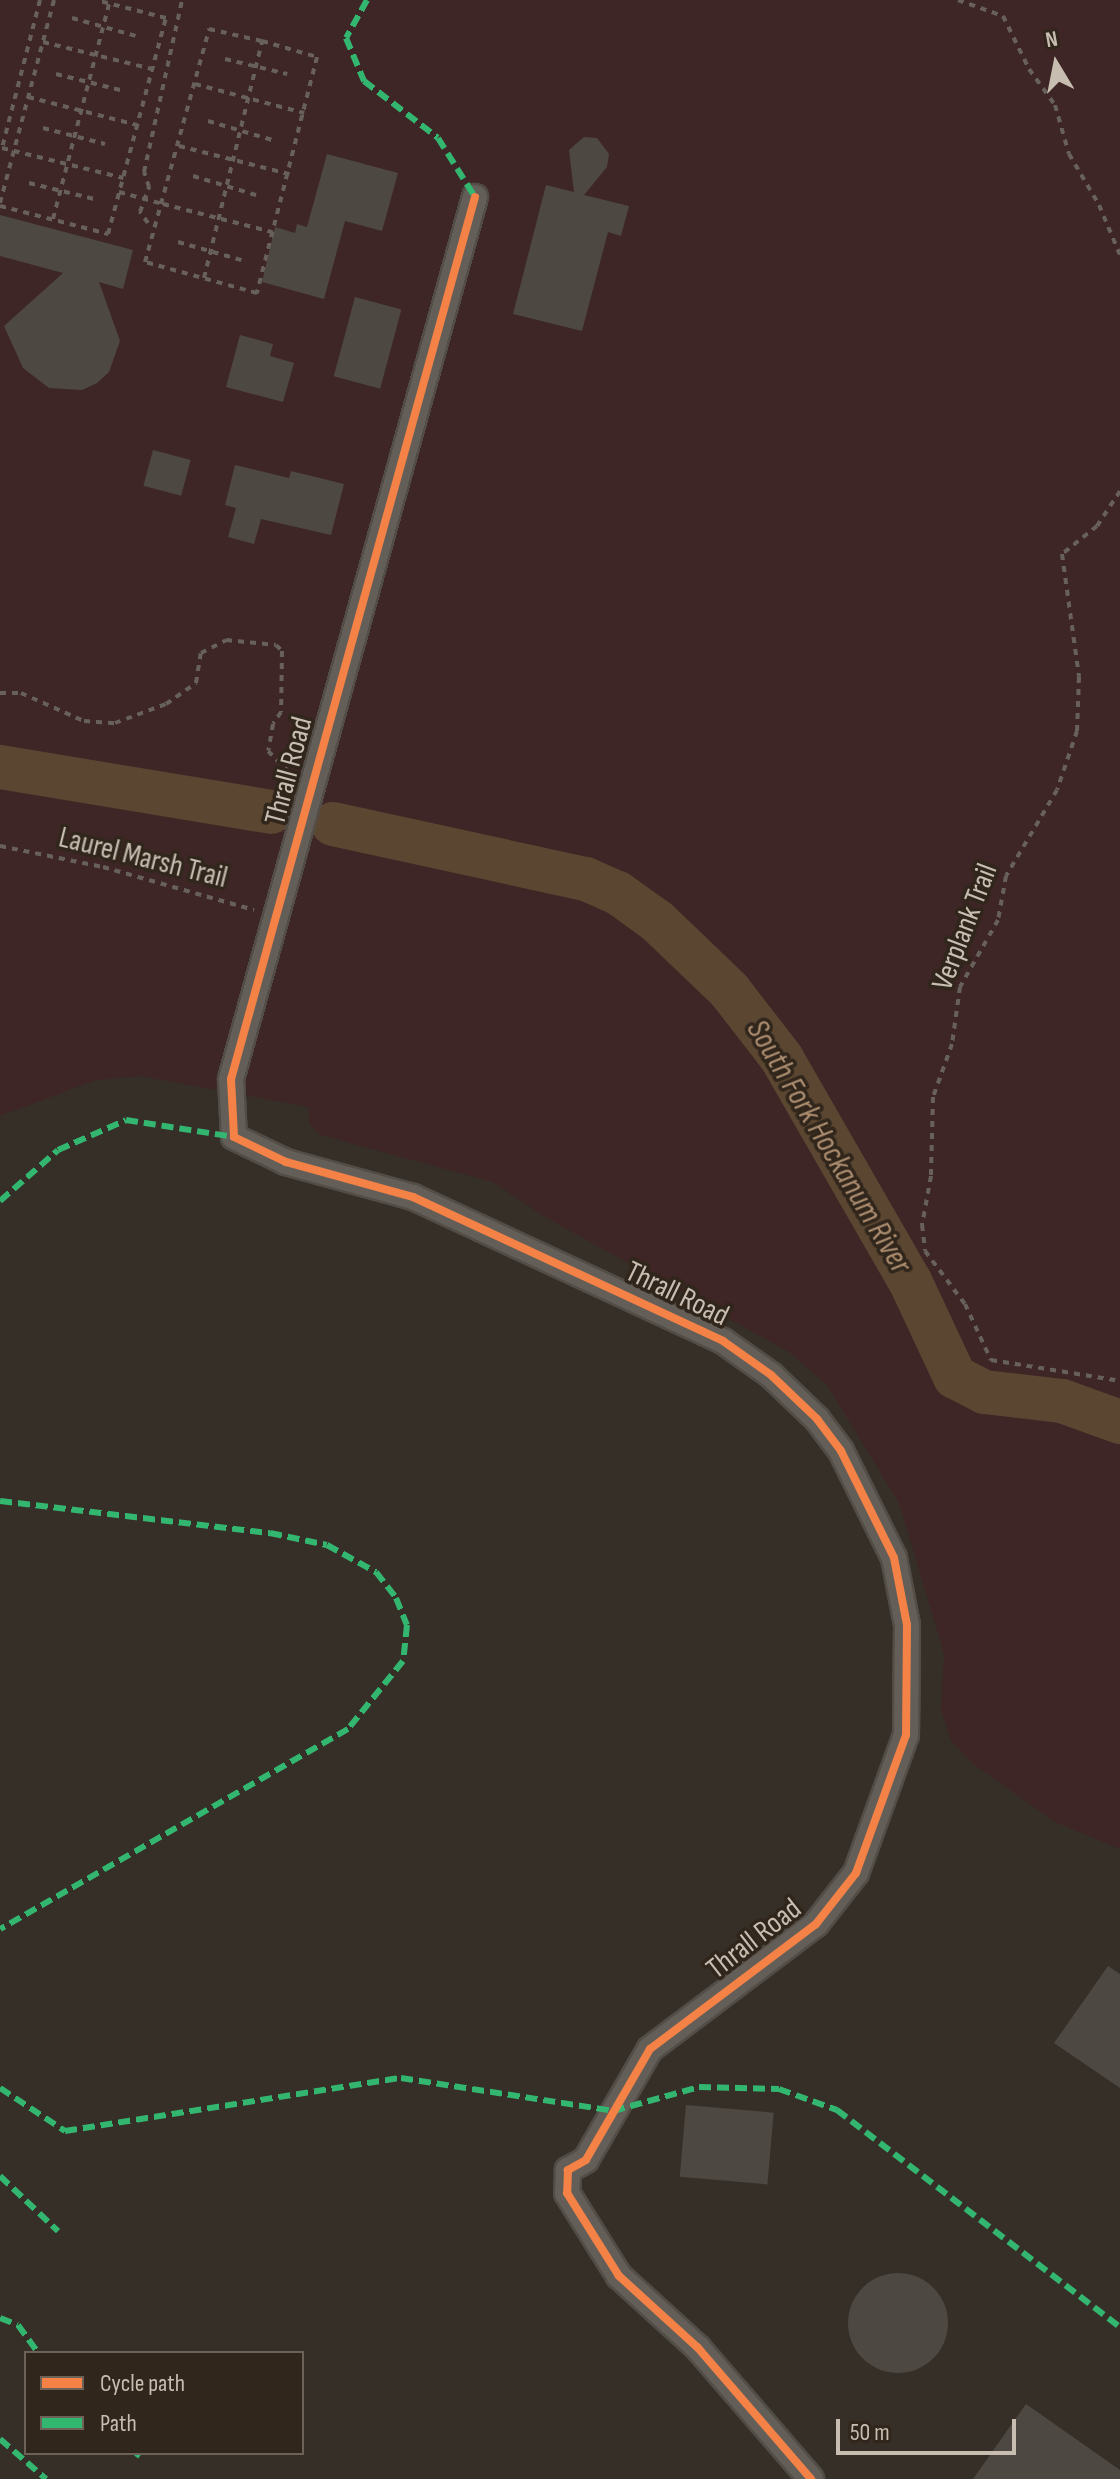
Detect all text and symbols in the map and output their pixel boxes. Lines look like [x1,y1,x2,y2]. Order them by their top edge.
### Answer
north arrow [1016,24,1096,104]
text: N [1044,26,1060,54]
street label: Thrall Road [257,713,321,829]
street label: Laurel Marsh Trail [55,820,231,896]
street label: Verplank Trail [924,859,1006,995]
water label: South Fork Hockanum River [737,1013,919,1281]
street label: Thrall Road [620,1254,734,1334]
street label: Thrall Road [699,1891,809,1987]
legend [24,2351,304,2455]
text: Cycle path [100,2369,185,2398]
scale bar [840,2403,1020,2453]
text: Path [100,2409,137,2438]
text: 50 m [850,2418,890,2447]

